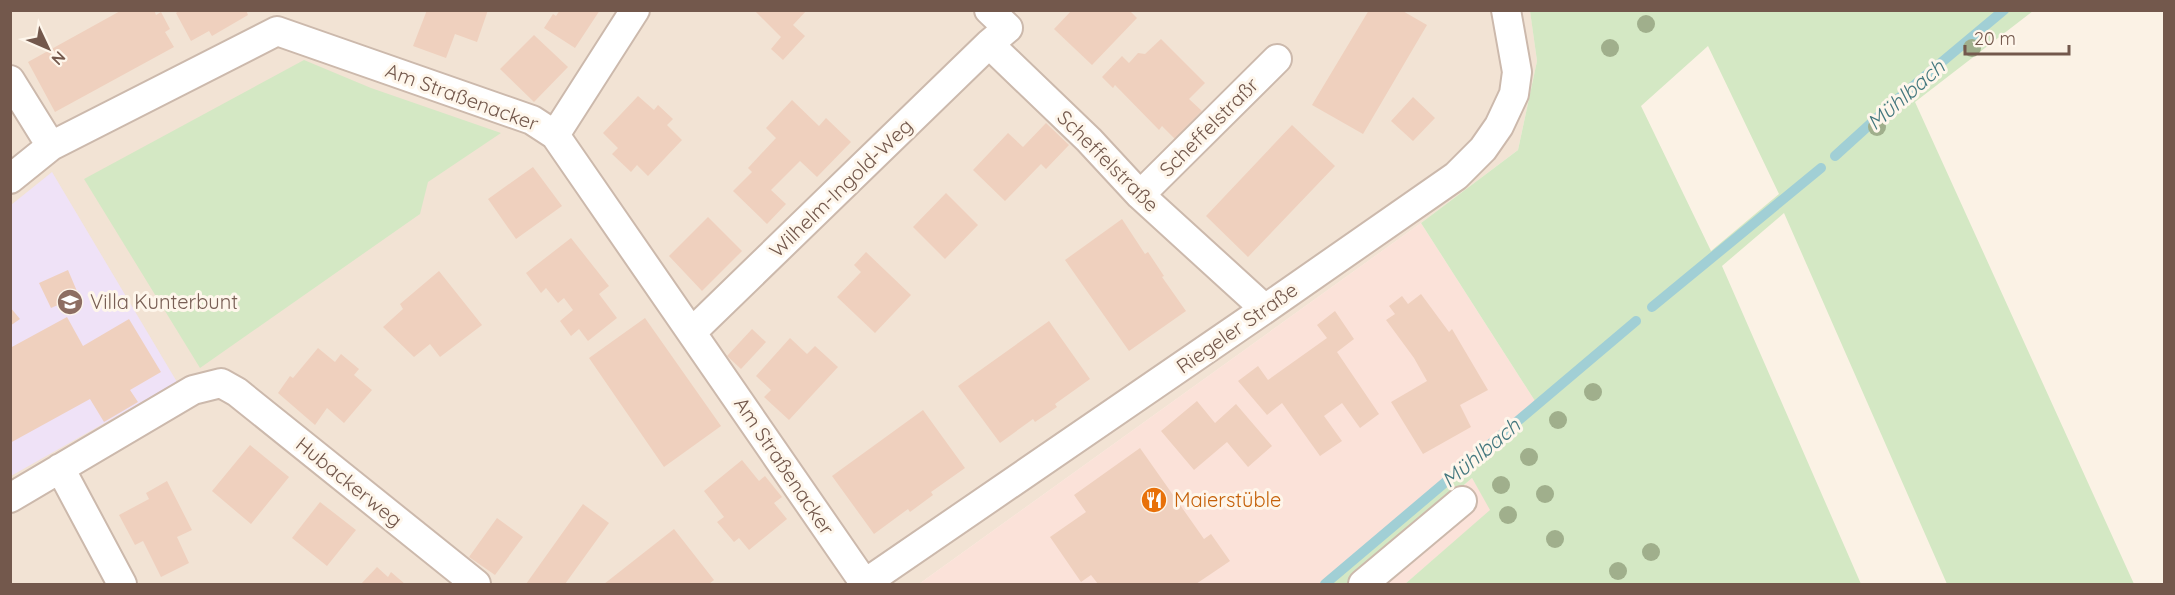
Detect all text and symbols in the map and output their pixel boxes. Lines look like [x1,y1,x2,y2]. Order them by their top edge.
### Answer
north arrow [18,18,78,78]
scale bar [1965,18,2068,56]
text: 20 m [1974,27,2016,50]
text: N [48,47,70,70]
water label: Mühlbach [1861,53,1950,135]
street label: Am Straßenacker [382,57,542,136]
street label: Scheffelstraßr [1154,72,1264,181]
street label: Scheffelstraße [1052,105,1164,217]
street label: Wilhelm-Ingold-Weg [764,113,917,262]
street label: Riegeler Straße [1171,277,1302,379]
school or university icon: Villa Kunterbunt [55,287,85,317]
place label: Villa Kunterbunt [90,289,238,314]
street label: Am Straßenacker [729,392,840,540]
water label: Mühlbach [1436,411,1526,493]
street label: Hubackerweg [291,431,407,532]
restaurant icon: Maierstüble [1139,485,1169,515]
place label: Maierstüble [1174,487,1281,512]

